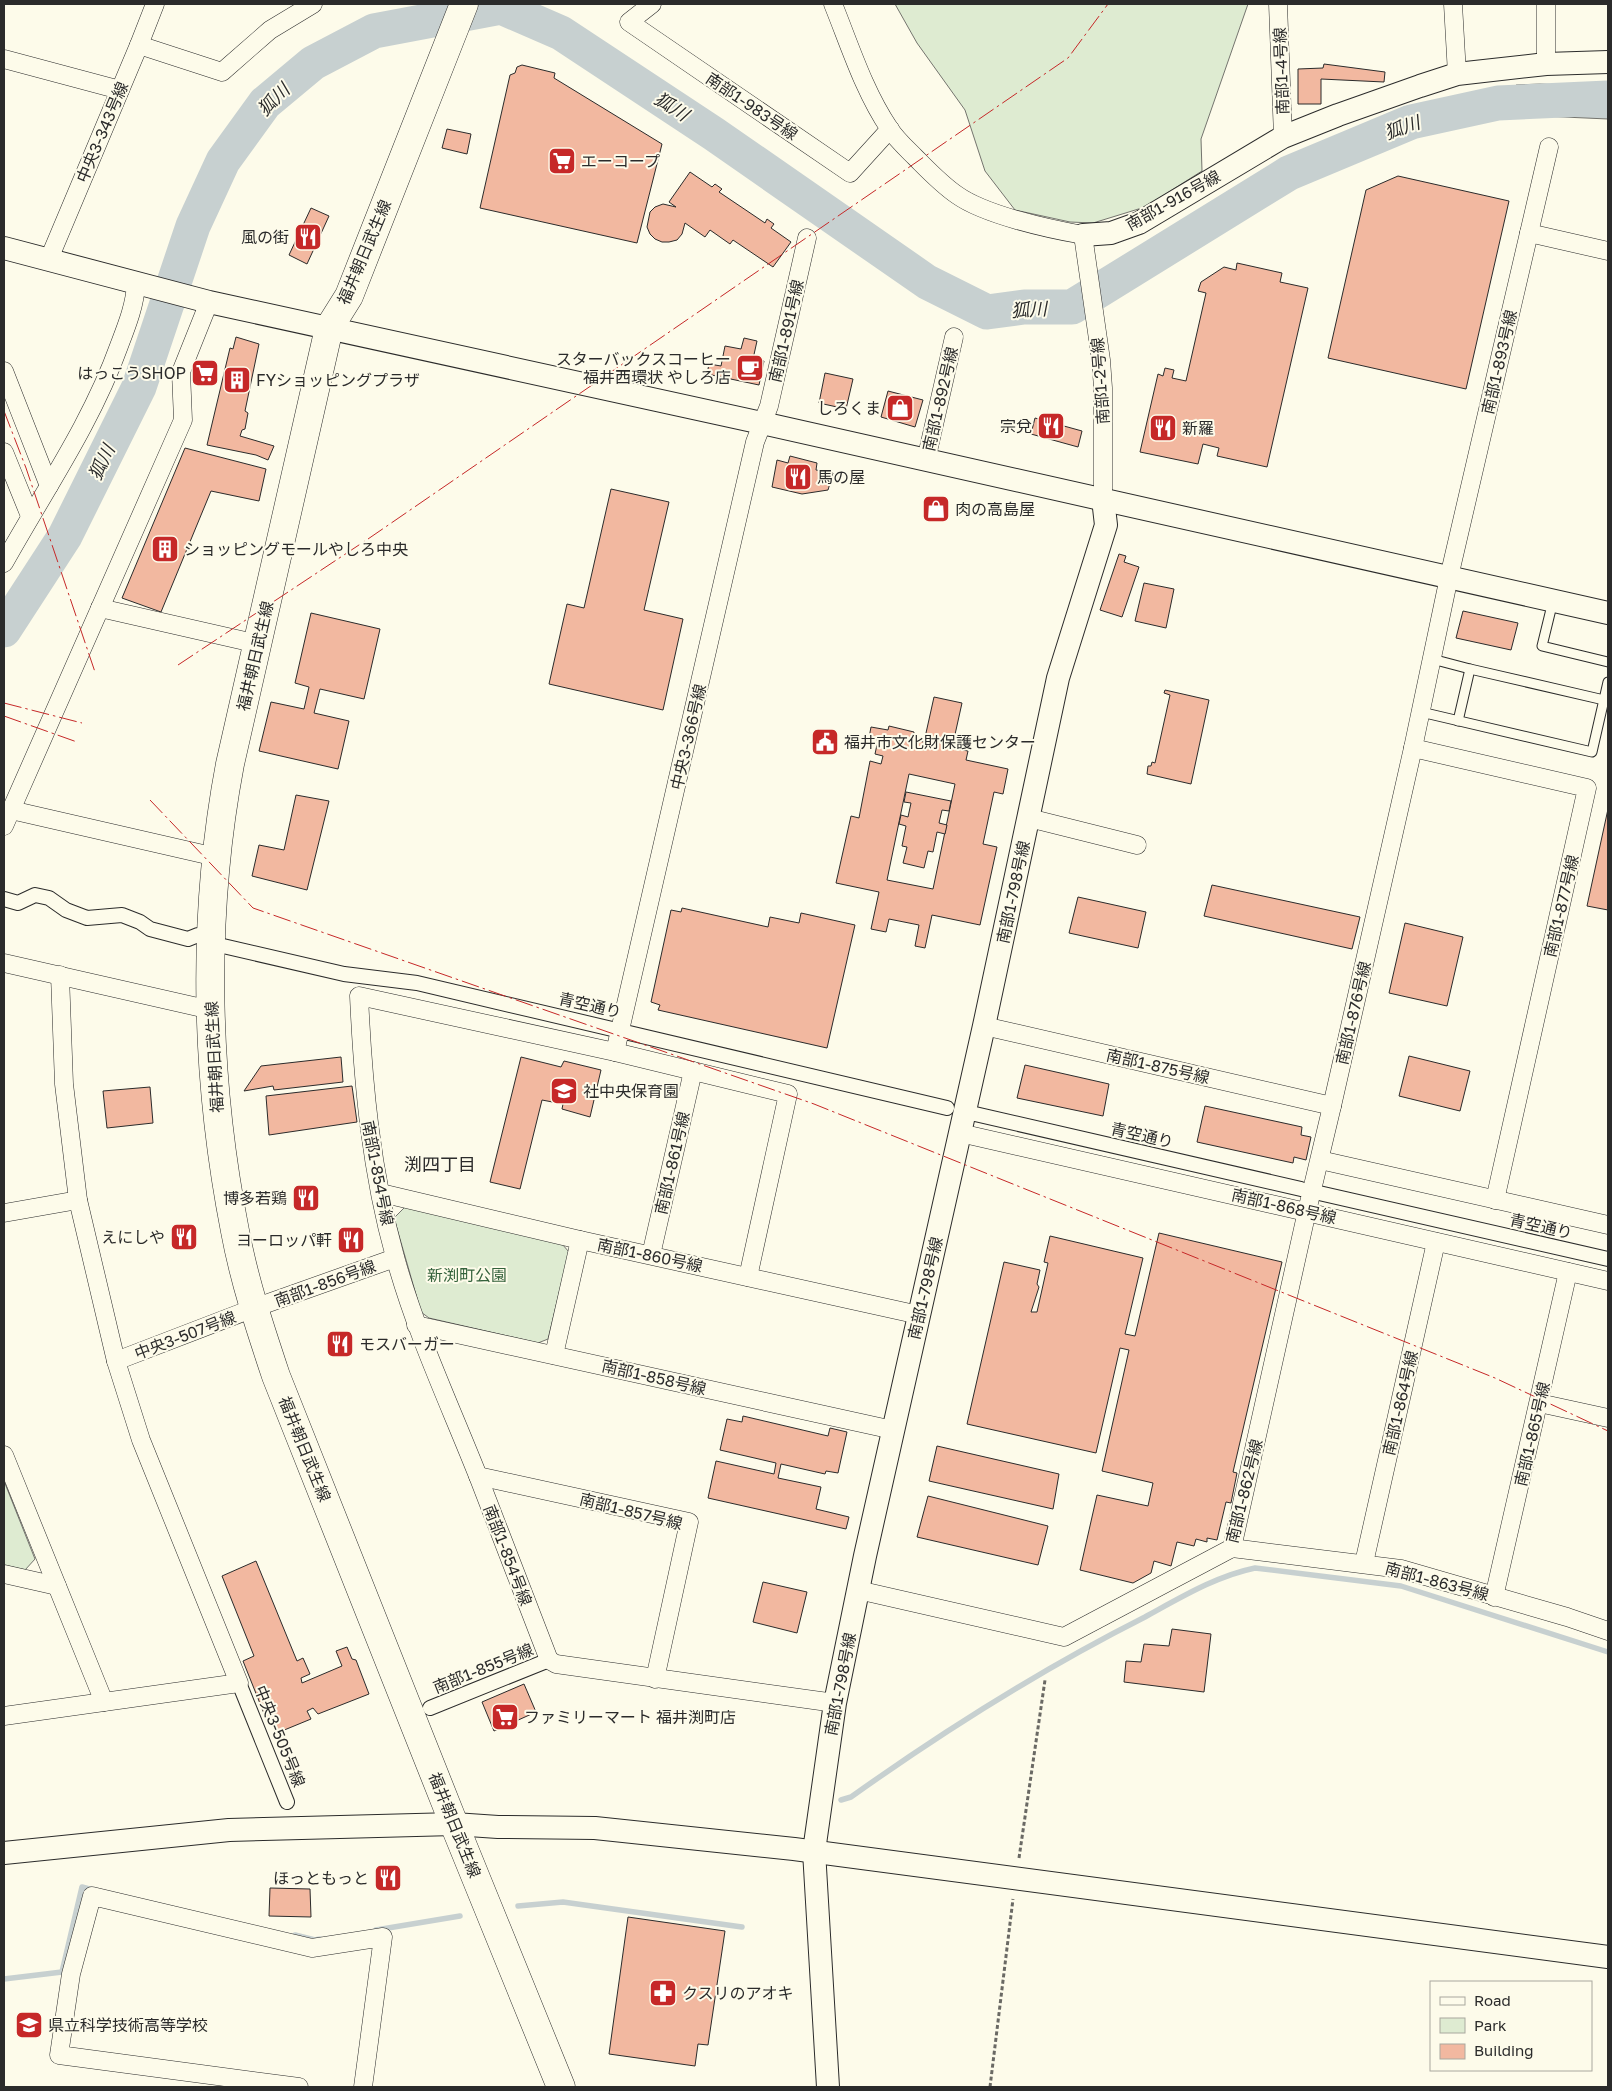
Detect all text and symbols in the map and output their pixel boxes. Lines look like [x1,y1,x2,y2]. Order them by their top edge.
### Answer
street label: 南部1-4号線 [1269,27,1293,115]
street label: 南部1-983号線 [702,68,802,144]
water label: 狐川 [252,77,295,120]
street label: 中央3-343号線 [72,78,132,186]
water label: 狐川 [651,87,695,126]
water label: 狐川 [1381,110,1424,143]
supermarket icon: エーコープ [547,146,577,176]
place label: エーコープ [581,151,660,171]
street label: 南部1-916号線 [1122,166,1224,234]
street label: 福井朝日武生線 [333,197,395,307]
restaurant icon: 風の街 [293,222,323,252]
place label: 風の街 [241,227,289,247]
street label: 南部1-891号線 [764,278,808,384]
water label: 狐川 [1010,297,1050,321]
street label: 南部1-893号線 [1477,308,1521,416]
street label: 南部1-2号線 [1087,337,1113,425]
street label: 南部1-892号線 [918,345,962,453]
place label: スターバックスコーヒー 福井西環状 やしろ店 [556,349,731,387]
cafe icon: スターバックスコーヒー 福井西環状 やしろ店 [735,353,765,383]
supermarket icon: はっこうSHOP [190,358,220,388]
place label: はっこうSHOP [77,363,186,383]
building icon: FYショッピングプラザ [222,365,252,395]
place label: FYショッピングプラザ [256,370,420,390]
shop icon: しろくま [885,393,915,423]
place label: しろくま [817,398,881,418]
restaurant icon: 宗兌 [1036,411,1066,441]
restaurant icon: 新羅 [1148,413,1178,443]
place label: 宗兌 [1000,416,1032,436]
place label: 新羅 [1182,418,1214,438]
water label: 狐川 [83,439,120,483]
restaurant icon: 馬の屋 [783,462,813,492]
place label: 馬の屋 [817,467,865,487]
shop icon: 肉の高島屋 [921,494,951,524]
place label: 肉の高島屋 [955,499,1035,519]
building icon: ショッピングモールやしろ中央 [150,534,180,564]
place label: ショッピングモールやしろ中央 [184,539,408,559]
street label: 福井朝日武生線 [233,599,277,713]
street label: 中央3-366号線 [666,682,710,792]
public building icon: 福井市文化財保護センター [810,727,840,757]
place label: 福井市文化財保護センター [844,732,1036,752]
street label: 南部1-798号線 [992,839,1034,945]
street label: 南部1-877号線 [1539,853,1583,959]
street label: 南部1-876号線 [1331,959,1375,1067]
street label: 青空通り [557,988,623,1022]
street label: 福井朝日武生線 [201,1001,227,1113]
street label: 南部1-875号線 [1104,1044,1212,1088]
school or university icon: 社中央保育園 [549,1076,579,1106]
place label: 社中央保育園 [583,1081,679,1101]
street label: 南部1-861号線 [650,1110,694,1216]
street label: 青空通り [1109,1118,1175,1152]
street label: 南部1-854号線 [358,1119,398,1227]
district label: 渕四丁目 [404,1153,476,1175]
restaurant icon: 博多若鶏 [291,1183,321,1213]
street label: 南部1-868号線 [1230,1184,1338,1228]
place label: 博多若鶏 [223,1188,287,1208]
street label: 青空通り [1508,1209,1574,1243]
restaurant icon: えにしや [169,1222,199,1252]
restaurant icon: ヨーロッパ軒 [336,1225,366,1255]
place label: えにしや [101,1227,165,1247]
place label: ヨーロッパ軒 [236,1230,332,1250]
street label: 南部1-860号線 [595,1234,705,1276]
street label: 南部1-798号線 [903,1235,947,1341]
street label: 南部1-856号線 [272,1255,378,1311]
park label: 新渕町公園 [427,1265,507,1285]
street label: 中央3-507号線 [131,1306,239,1364]
restaurant icon: モスバーガー [325,1329,355,1359]
place label: モスバーガー [359,1334,455,1354]
street label: 南部1-864号線 [1378,1349,1422,1457]
street label: 南部1-858号線 [600,1355,708,1399]
street label: 南部1-865号線 [1510,1380,1554,1488]
street label: 福井朝日武生線 [275,1393,335,1505]
street label: 南部1-862号線 [1221,1437,1267,1545]
street label: 南部1-857号線 [577,1489,685,1533]
street label: 南部1-854号線 [480,1502,536,1608]
street label: 南部1-863号線 [1383,1558,1491,1604]
street label: 南部1-798号線 [820,1631,860,1737]
street label: 南部1-855号線 [430,1639,536,1697]
street label: 中央3-505号線 [251,1682,309,1790]
supermarket icon: ファミリーマート 福井渕町店 [490,1702,520,1732]
place label: ファミリーマート 福井渕町店 [524,1707,736,1727]
street label: 福井朝日武生線 [425,1769,485,1881]
restaurant icon: ほっともっと [373,1863,403,1893]
place label: ほっともっと [273,1868,369,1888]
pharmacy icon: クスリのアオキ [648,1978,678,2008]
legend [1430,1981,1592,2071]
place label: クスリのアオキ [682,1983,794,2003]
text: Road [1474,1991,1511,2009]
school or university icon: 県立科学技術高等学校 [14,2010,44,2040]
place label: 県立科学技術高等学校 [48,2015,208,2035]
text: Park [1474,2016,1507,2034]
text: Building [1474,2041,1534,2059]

